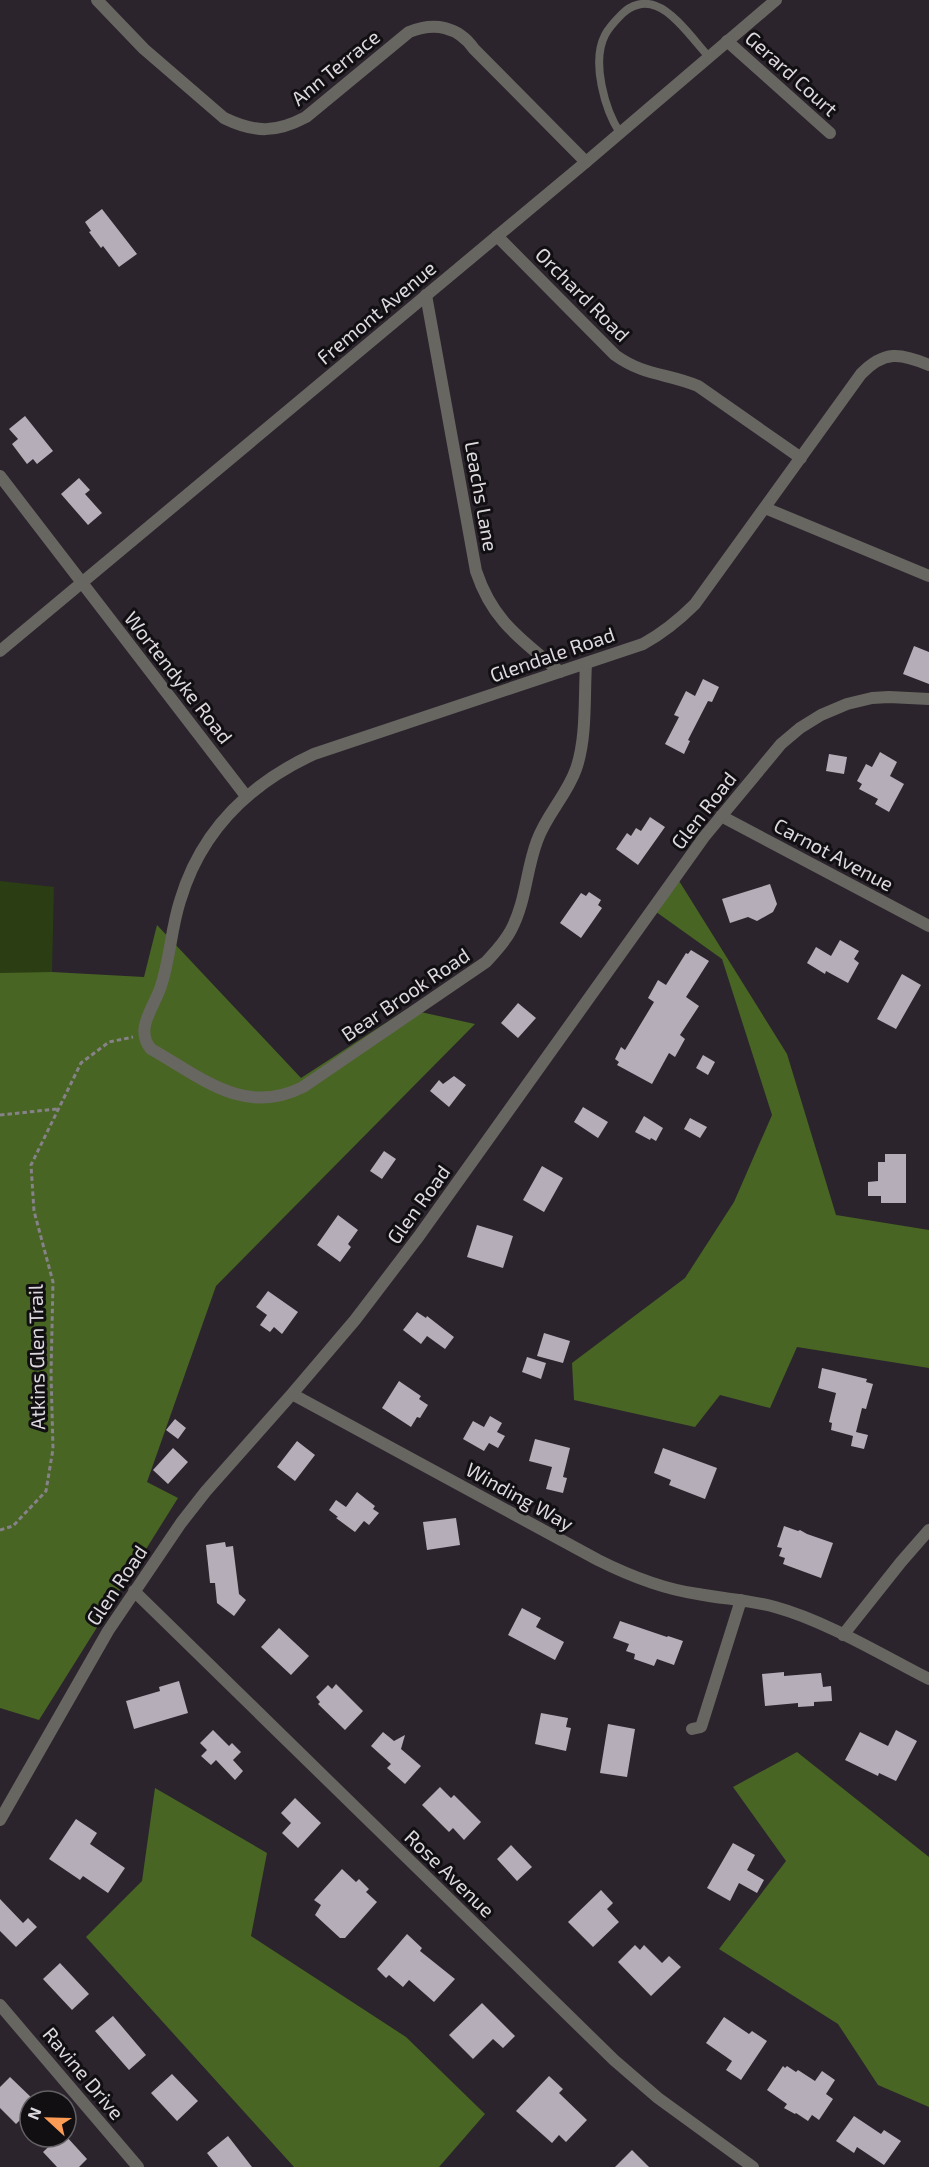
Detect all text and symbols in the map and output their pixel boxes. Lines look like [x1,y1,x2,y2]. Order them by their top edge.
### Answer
street label: Ann Terrace [286,24,384,110]
street label: Gerard Court [741,25,843,121]
street label: Orchard Road [531,242,635,346]
street label: Fremont Avenue [312,255,440,369]
street label: Leachs Lane [460,439,504,553]
street label: Wortendyke Road [120,606,238,748]
street label: Glendale Road [486,621,618,687]
street label: Glen Road [665,767,741,853]
street label: Carnot Avenue [770,812,898,896]
street label: Bear Brook Road [336,942,474,1046]
street label: Glen Road [381,1160,455,1248]
street label: Atkins Glen Trail [23,1284,49,1430]
street label: Winding Way [462,1457,578,1536]
street label: Glen Road [80,1540,152,1630]
street label: Rose Avenue [400,1824,500,1922]
street label: Ravine Drive [38,2022,130,2124]
north arrow [18,2089,78,2149]
text: N [23,2104,45,2122]

